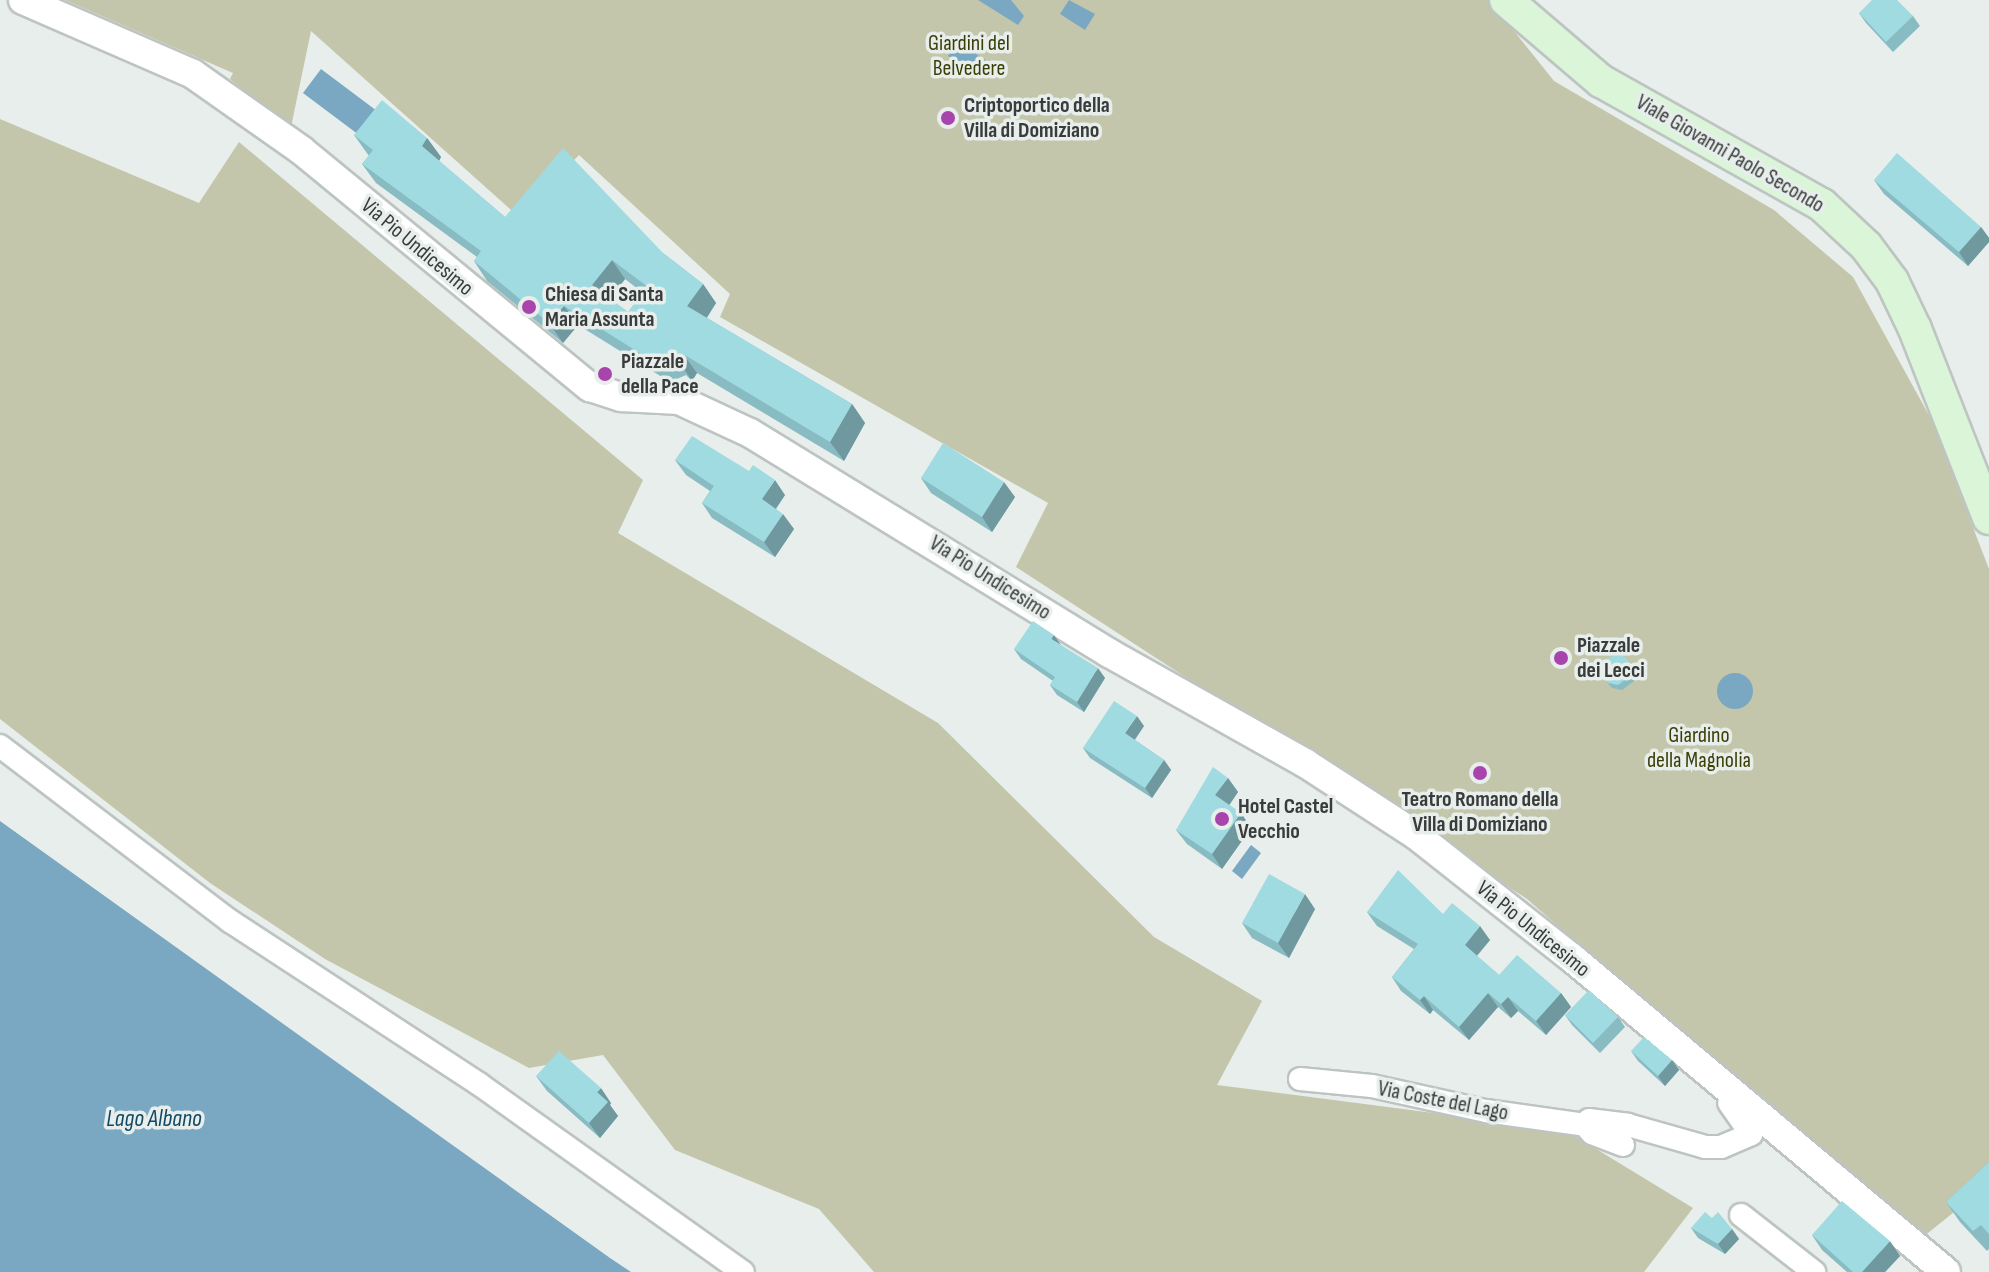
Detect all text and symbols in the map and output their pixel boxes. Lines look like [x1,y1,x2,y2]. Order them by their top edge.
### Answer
park label: Giardini del Belvedere [928,30,1010,82]
street label: Viale Giovanni Paolo Secondo [1631,89,1829,219]
place label: Criptoportico della Villa di Domiziano [964,92,1110,144]
marker: Criptoportico della Villa di Domiziano [939,109,957,127]
street label: Via Pio Undicesimo [356,192,478,302]
place label: Chiesa di Santa Maria Assunta [545,281,663,332]
marker: Chiesa di Santa Maria Assunta [520,298,538,316]
place label: Piazzale della Pace [621,348,699,400]
marker: Piazzale della Pace [596,365,614,383]
street label: Via Pio Undicesimo [924,530,1056,626]
place label: Piazzale dei Lecci [1577,632,1645,684]
marker: Piazzale dei Lecci [1552,649,1570,667]
park label: Giardino della Magnolia [1647,722,1751,774]
marker: Teatro Romano della Villa di Domiziano [1471,764,1489,782]
place label: Teatro Romano della Villa di Domiziano [1402,786,1558,838]
place label: Hotel Castel Vecchio [1238,793,1333,844]
marker: Hotel Castel Vecchio [1213,810,1231,828]
street label: Via Pio Undicesimo [1471,875,1595,983]
street label: Via Coste del Lago [1376,1075,1510,1127]
water label: Lago Albano [106,1105,202,1133]

